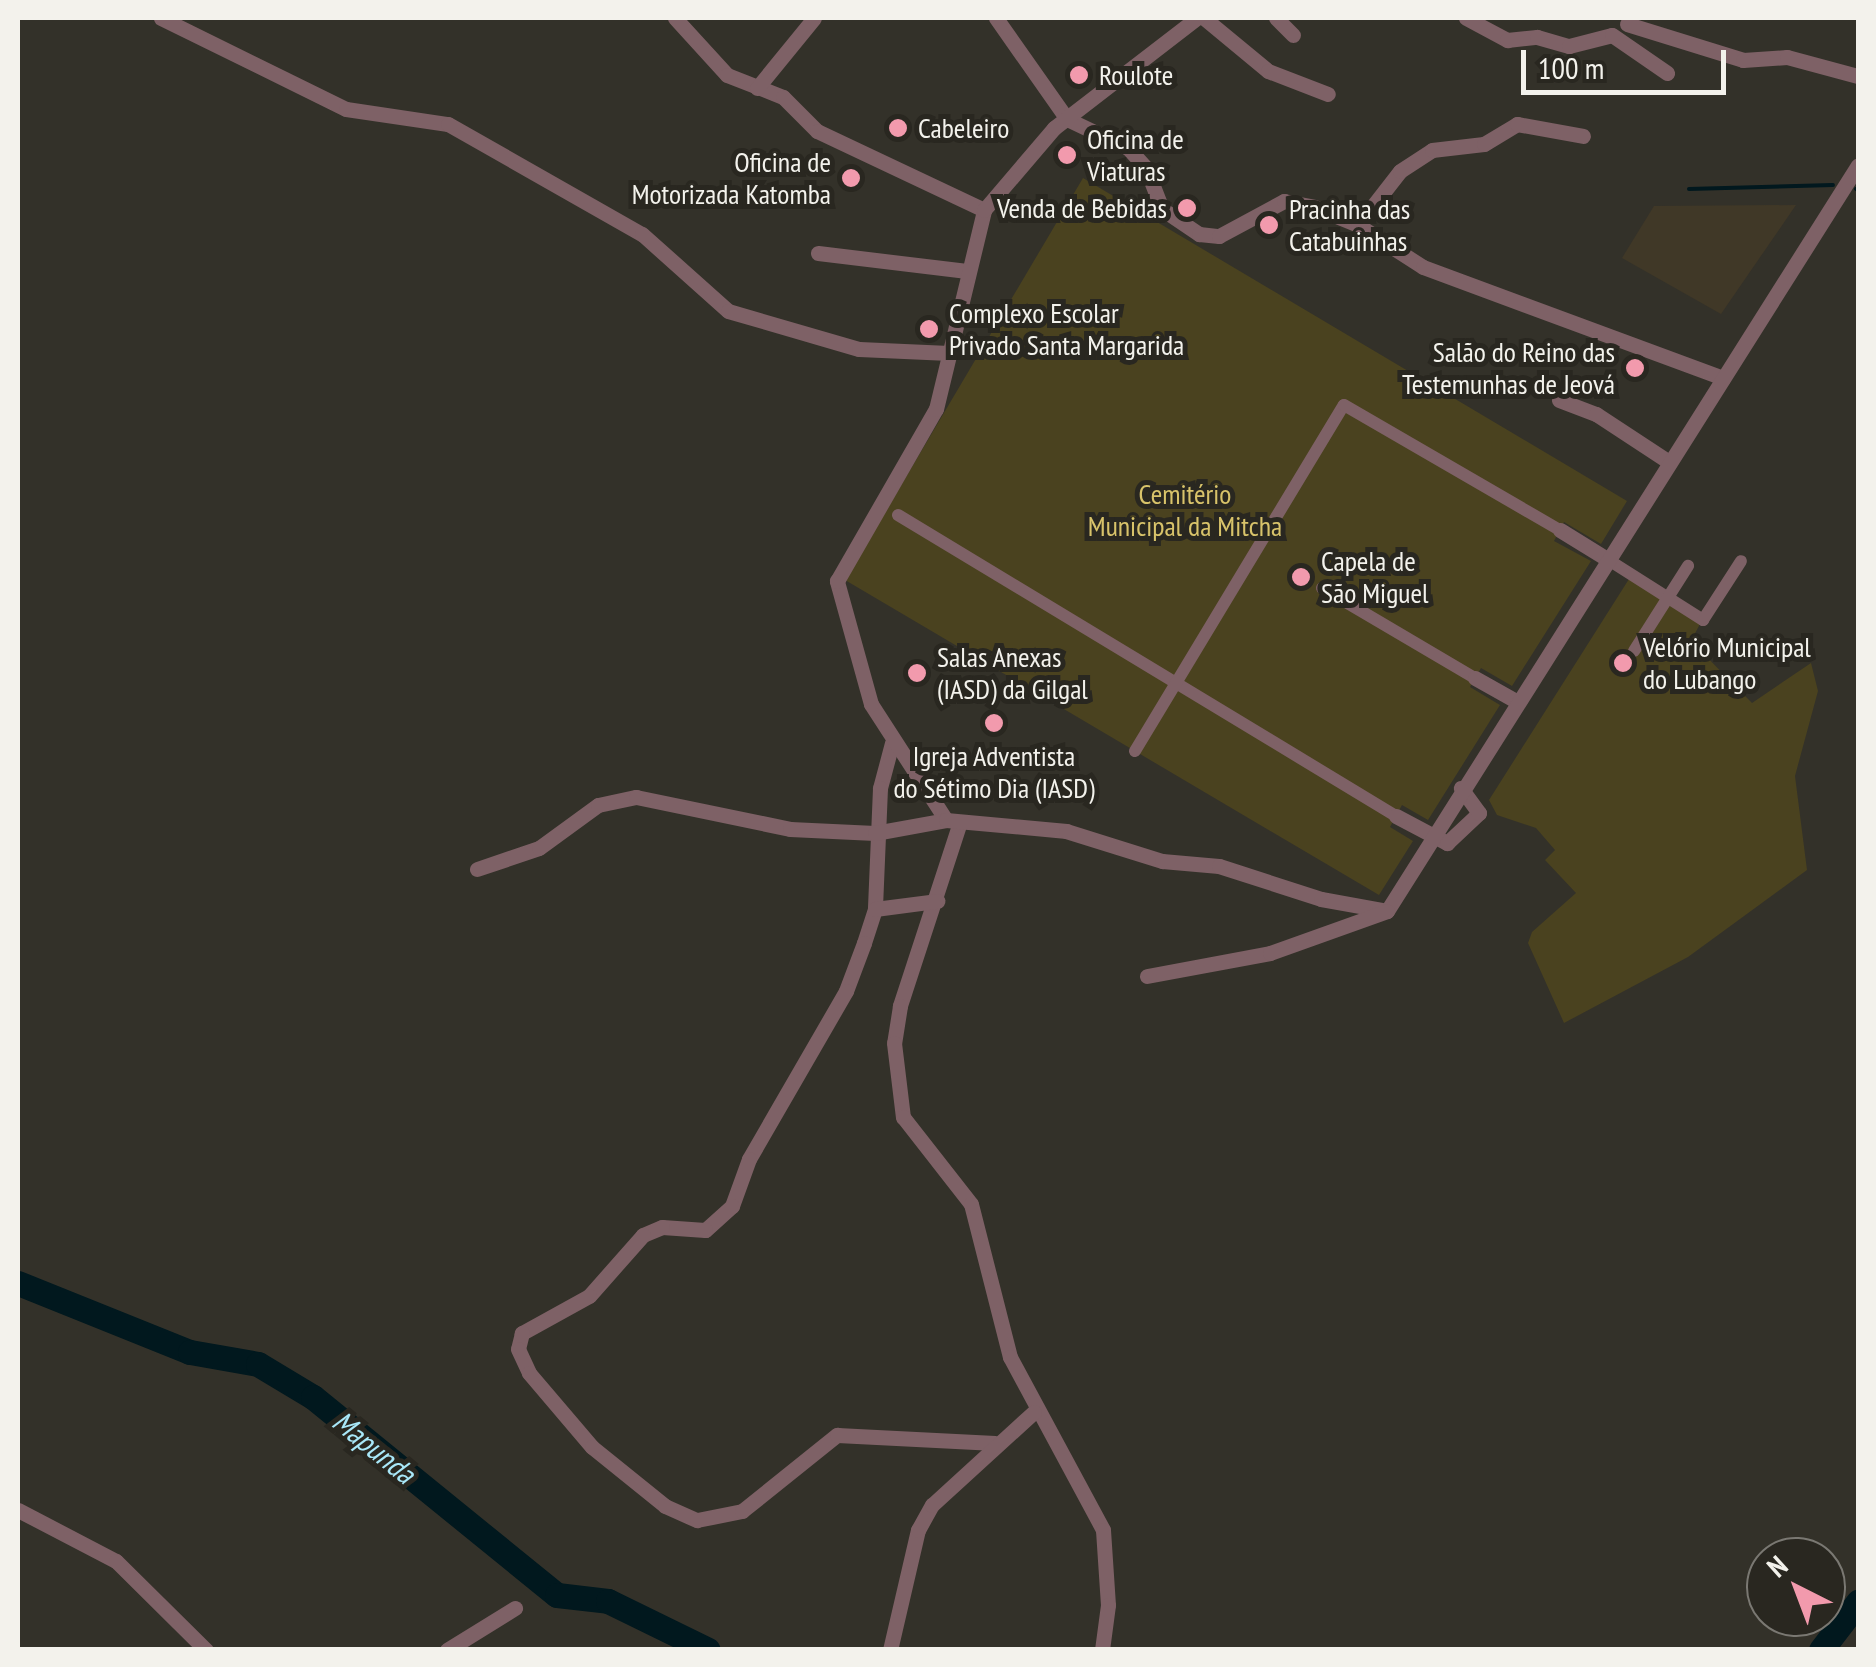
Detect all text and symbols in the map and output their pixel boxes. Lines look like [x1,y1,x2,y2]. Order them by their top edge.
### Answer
scale bar [1526,30,1731,92]
text: 100 m [1538,48,1604,87]
place label: Roulote [1099,58,1173,92]
marker: Roulote [1068,64,1090,86]
place label: Cabeleiro [918,111,1009,145]
marker: Cabeleiro [887,117,909,139]
place label: Oficina de Viaturas [1087,122,1184,188]
marker: Oficina de Viaturas [1056,144,1078,166]
place label: Oficina de Motorizada Katomba [632,145,831,211]
marker: Oficina de Motorizada Katomba [840,167,862,189]
place label: Venda de Bebidas [997,191,1167,225]
place label: Pracinha das Catabuinhas [1289,192,1410,258]
marker: Venda de Bebidas [1176,197,1198,219]
marker: Pracinha das Catabuinhas [1258,214,1280,236]
place label: Complexo Escolar Privado Santa Margarida [949,296,1184,362]
marker: Complexo Escolar Privado Santa Margarida [918,318,940,340]
place label: Salão do Reino das Testemunhas de Jeová [1402,335,1615,401]
marker: Salão do Reino das Testemunhas de Jeová [1624,357,1646,379]
park label: Cemitério Municipal da Mitcha [1088,477,1282,543]
place label: Capela de São Miguel [1321,544,1428,610]
marker: Capela de São Miguel [1290,566,1312,588]
place label: Velório Municipal do Lubango [1643,630,1811,696]
place label: Salas Anexas (IASD) da Gilgal [937,640,1088,706]
marker: Velório Municipal do Lubango [1612,652,1634,674]
marker: Salas Anexas (IASD) da Gilgal [906,662,928,684]
marker: Igreja Adventista do Sétimo Dia (IASD) [983,712,1005,734]
place label: Igreja Adventista do Sétimo Dia (IASD) [893,739,1095,805]
water label: Mapunda [326,1403,422,1491]
north arrow [1746,1537,1846,1637]
text: N [1759,1547,1795,1585]

